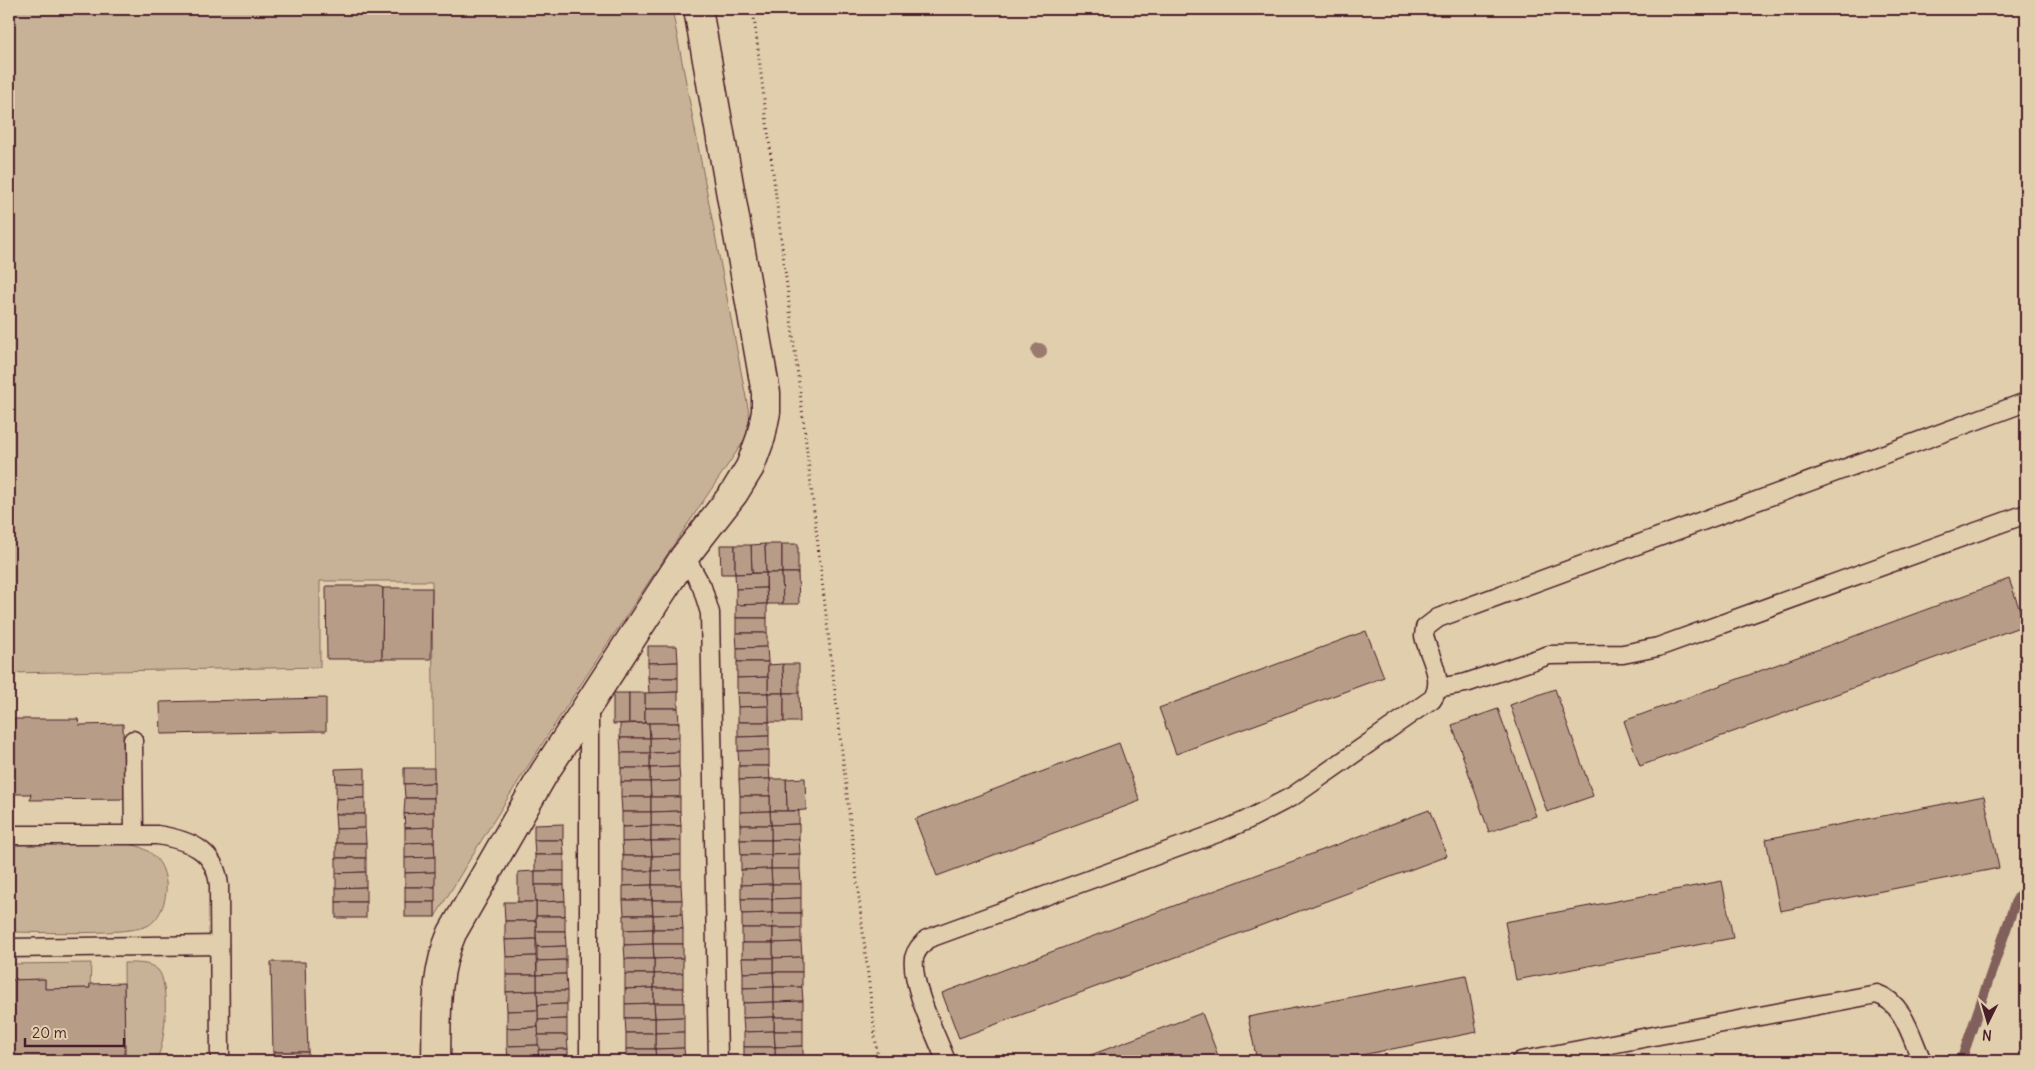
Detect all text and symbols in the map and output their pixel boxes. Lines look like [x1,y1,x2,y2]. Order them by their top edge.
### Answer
north arrow [1962,998,2012,1048]
scale bar [25,1015,124,1047]
text: 20 m [32,1023,67,1042]
text: N [1981,1026,1992,1044]

